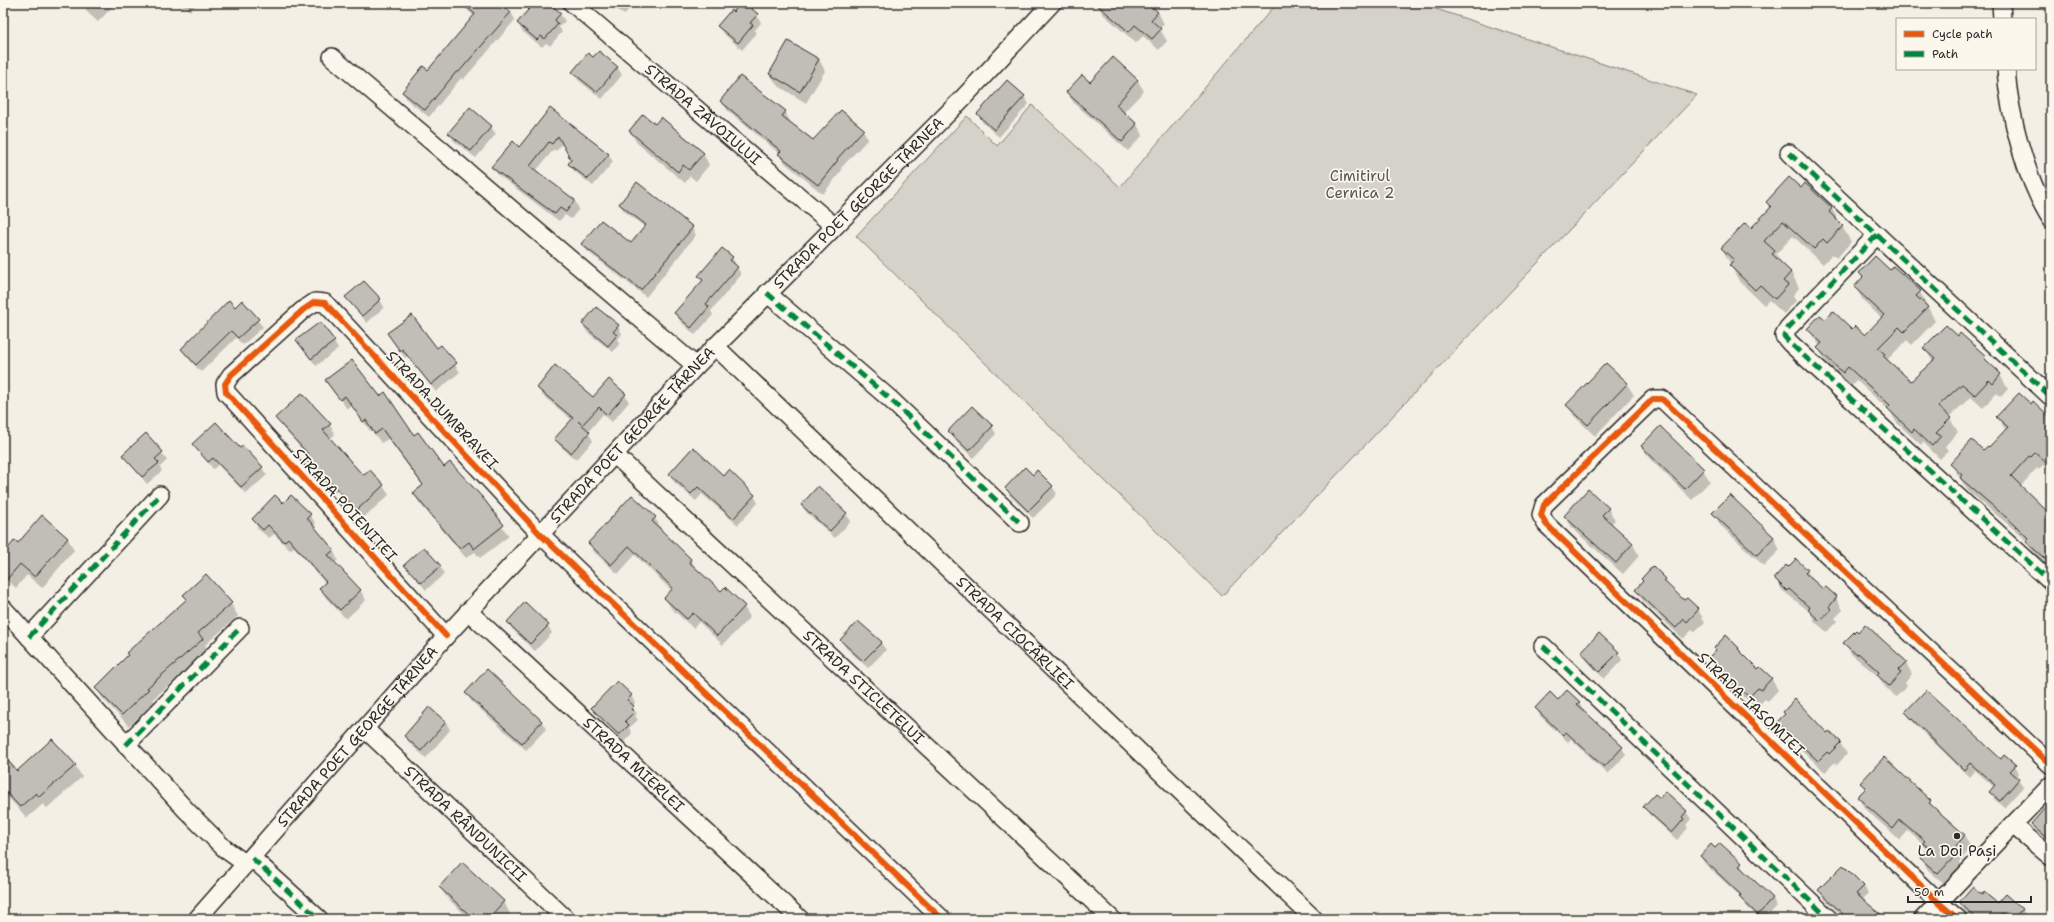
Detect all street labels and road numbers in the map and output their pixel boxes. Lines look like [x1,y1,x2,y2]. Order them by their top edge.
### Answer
street label: STRADA ZĂVOIULUI [641,59,765,170]
street label: STRADA POET GEORGE ȚĂRNEA [769,113,948,293]
street label: STRADA POET GEORGE ȚĂRNEA [545,342,720,528]
street label: STRADA DUMBRAVEI [382,346,502,474]
street label: STRADA POIENIȚEI [288,444,401,567]
street label: STRADA CIOCÂRLIEI [952,572,1078,694]
street label: STRADA STICLETELUI [799,626,928,748]
street label: STRADA POET GEORGE ȚĂRNEA [273,642,443,831]
street label: STRADA IASOMIEI [1693,648,1809,760]
street label: STRADA MIERLEI [579,713,689,817]
street label: STRADA RÂNDUNICII [400,761,531,887]

